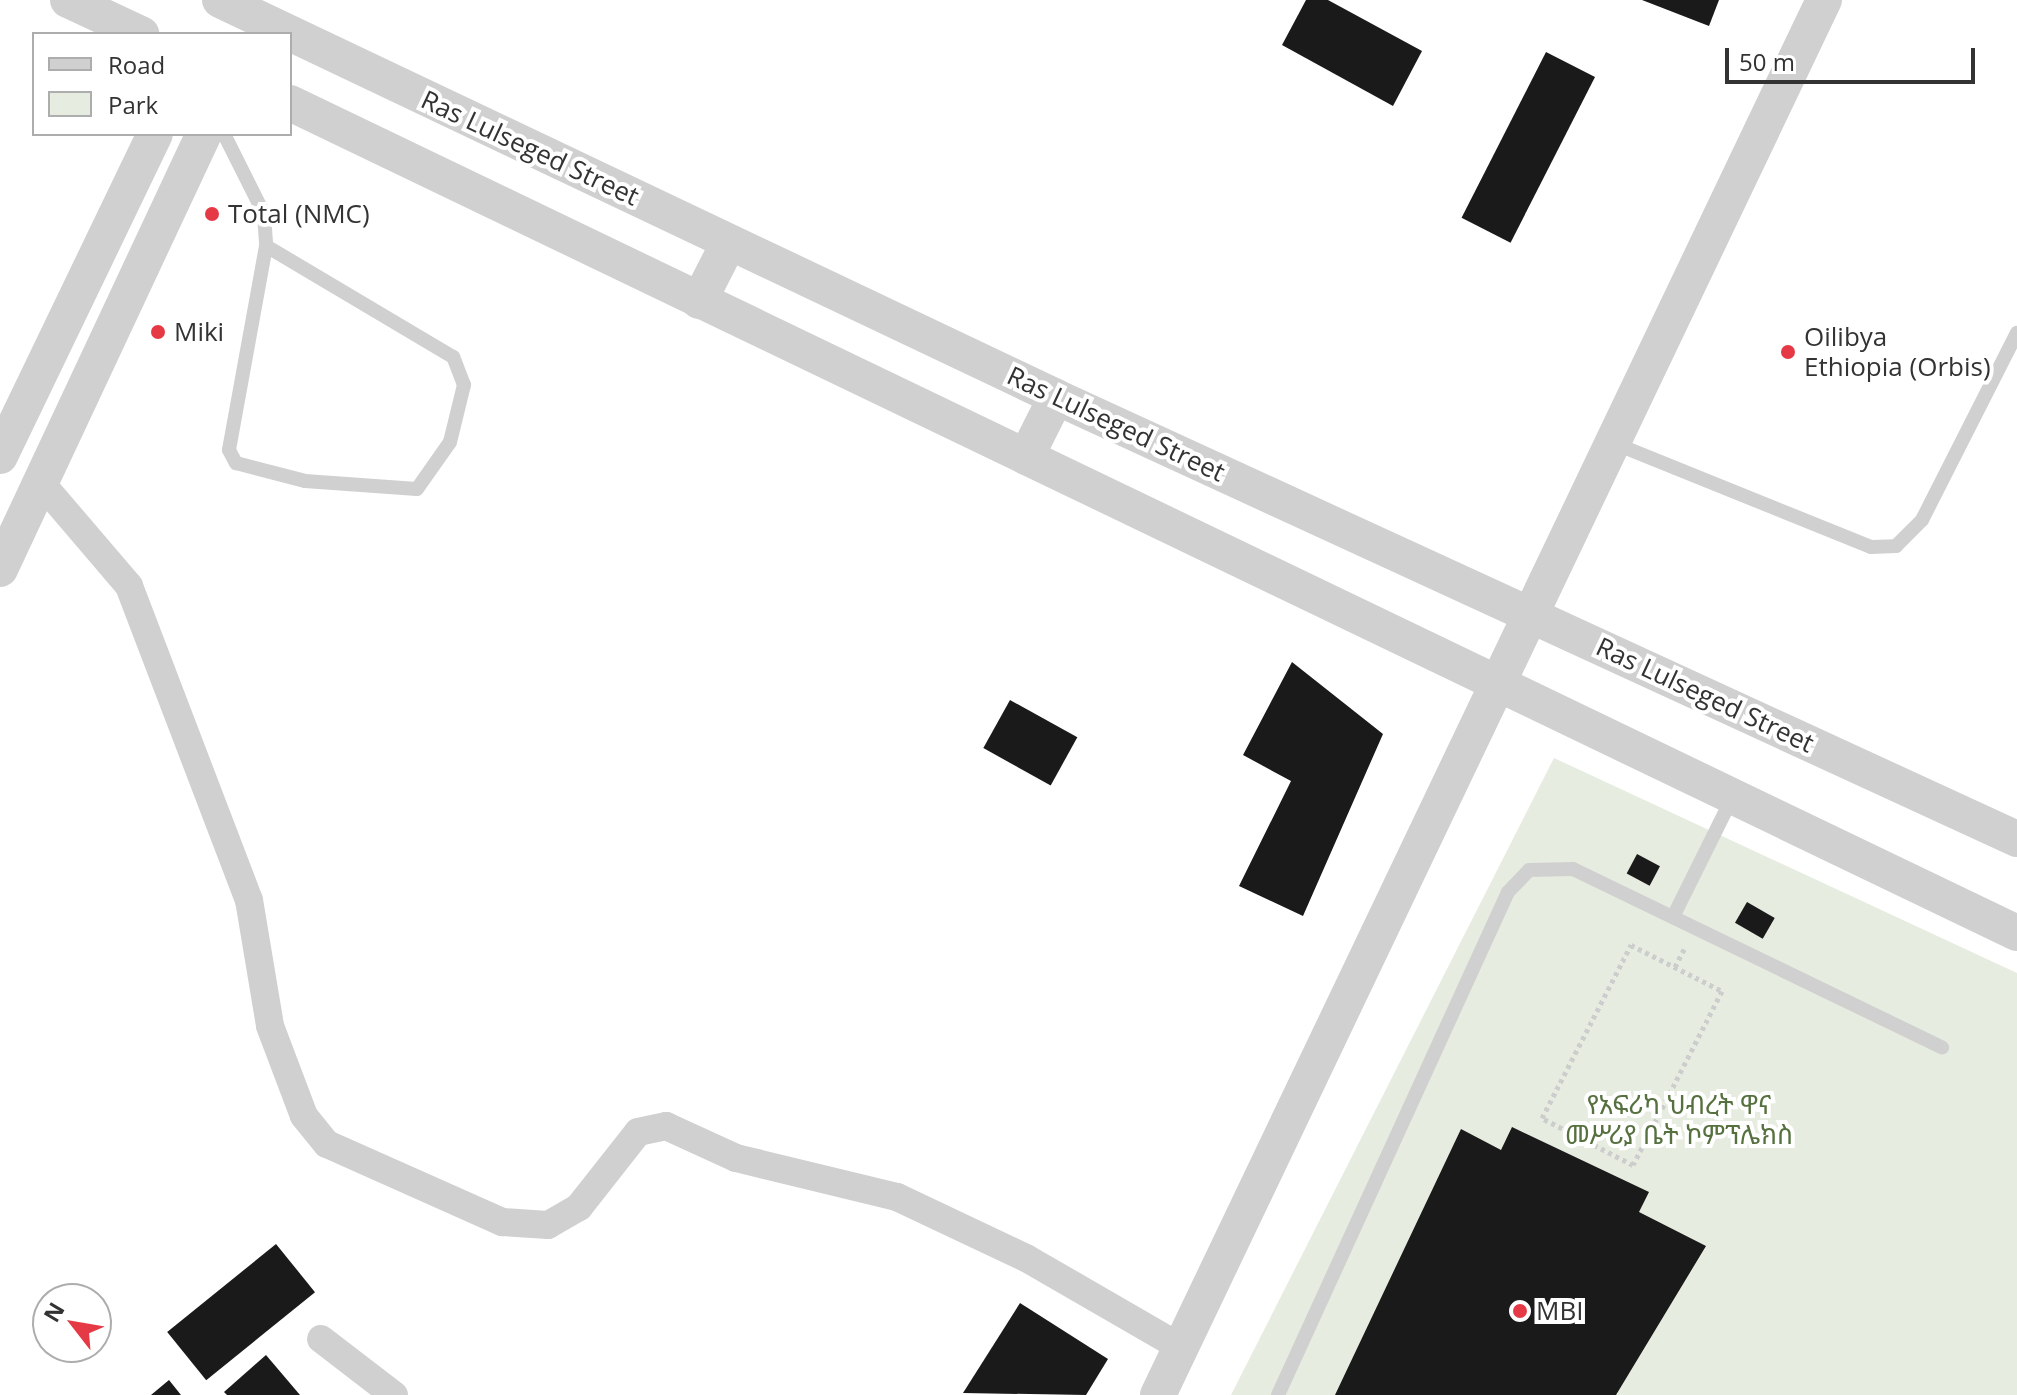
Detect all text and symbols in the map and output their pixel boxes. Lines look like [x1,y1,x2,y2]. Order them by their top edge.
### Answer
legend [32,32,292,136]
scale bar [1729,32,1979,82]
text: 50 m [1739,45,1795,78]
text: Road [108,48,165,81]
street label: Ras Lulseged Street [416,84,644,212]
text: Park [108,88,158,121]
place label: Total (NMC) [228,198,370,230]
marker: Total (NMC) [203,205,221,223]
place label: Miki [174,316,224,348]
place label: Oilibya Ethiopia (Orbis) [1804,321,1991,382]
marker: Miki [149,323,167,341]
marker: Oilibya Ethiopia (Orbis) [1779,343,1797,361]
street label: Ras Lulseged Street [1002,360,1230,488]
street label: Ras Lulseged Street [1591,631,1819,759]
park label: የአፍሪካ ህብረት ዋና መሥሪያ ቤት ኮምፕሌክስ [1565,1089,1793,1150]
north arrow [32,1283,112,1363]
place label: MBI [1536,1295,1583,1327]
text: N [36,1296,71,1327]
marker: MBI [1511,1302,1529,1320]

